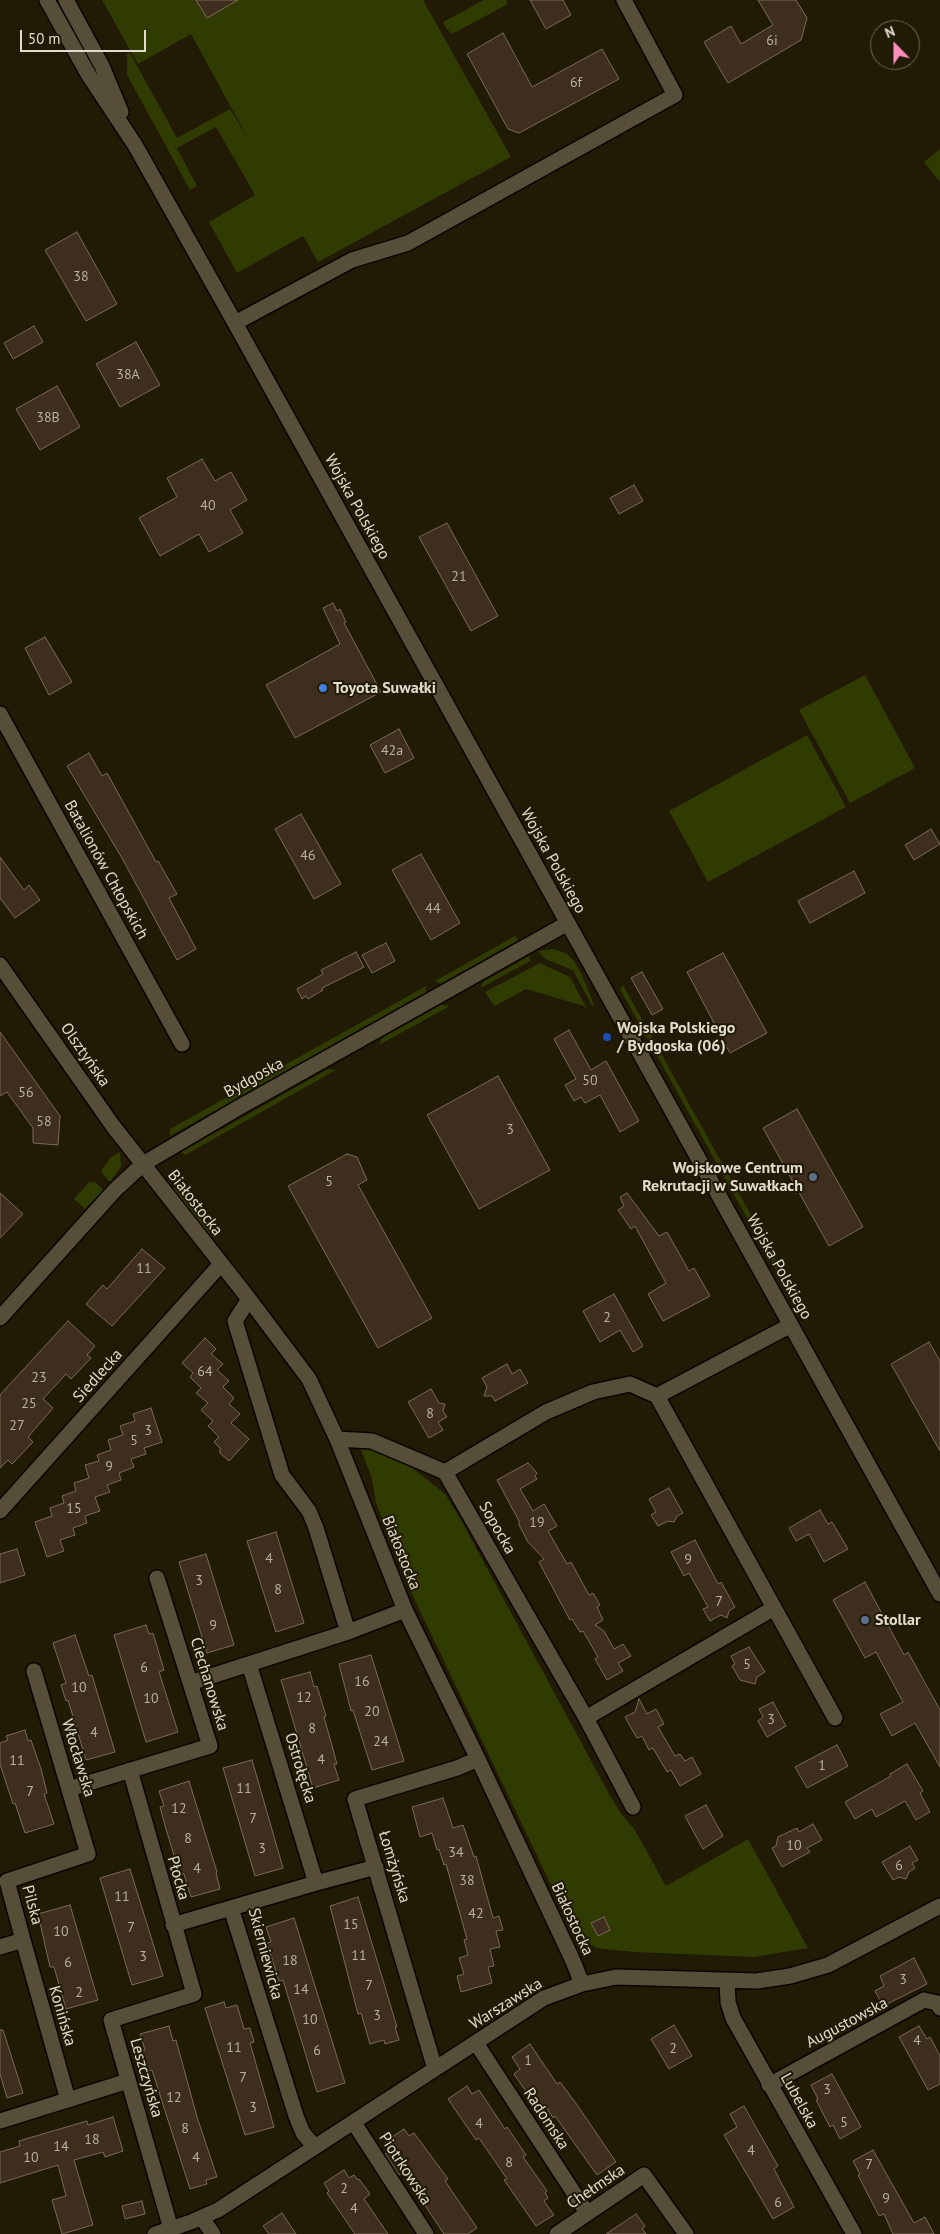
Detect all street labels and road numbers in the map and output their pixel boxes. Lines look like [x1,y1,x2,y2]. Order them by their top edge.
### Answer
street label: Wojska Polskiego [320,451,394,563]
street label: Batalionów Chłopskich [60,797,152,943]
street label: Wojska Polskiego [516,805,590,917]
street label: Olsztyńska [56,1019,114,1091]
street label: Bydgoska [221,1054,287,1102]
street label: Białostocka [163,1166,227,1240]
street label: Wojska Polskiego [742,1211,816,1323]
street label: Siedlecka [69,1345,127,1407]
street label: Sopocka [474,1498,520,1558]
street label: Białostocka [377,1513,425,1593]
street label: Ciechanowska [186,1635,232,1733]
street label: Włocławska [57,1717,99,1799]
street label: Ostrołęcka [280,1730,320,1806]
street label: Łomżyńska [374,1829,414,1905]
street label: Płocka [163,1854,193,1902]
street label: Białostocka [547,1880,597,1958]
street label: Pilska [18,1883,46,1927]
street label: Skierniewicka [244,1906,286,2002]
street label: Warszawska [466,1974,546,2034]
street label: Konińska [44,1984,80,2048]
street label: Augustowska [803,1993,891,2053]
street label: Leszczyńska [126,2036,166,2120]
street label: Lubelska [776,2070,822,2132]
street label: Radomska [519,2084,573,2154]
street label: Piotrkowska [374,2129,436,2209]
street label: Chełmska [563,2161,629,2213]

